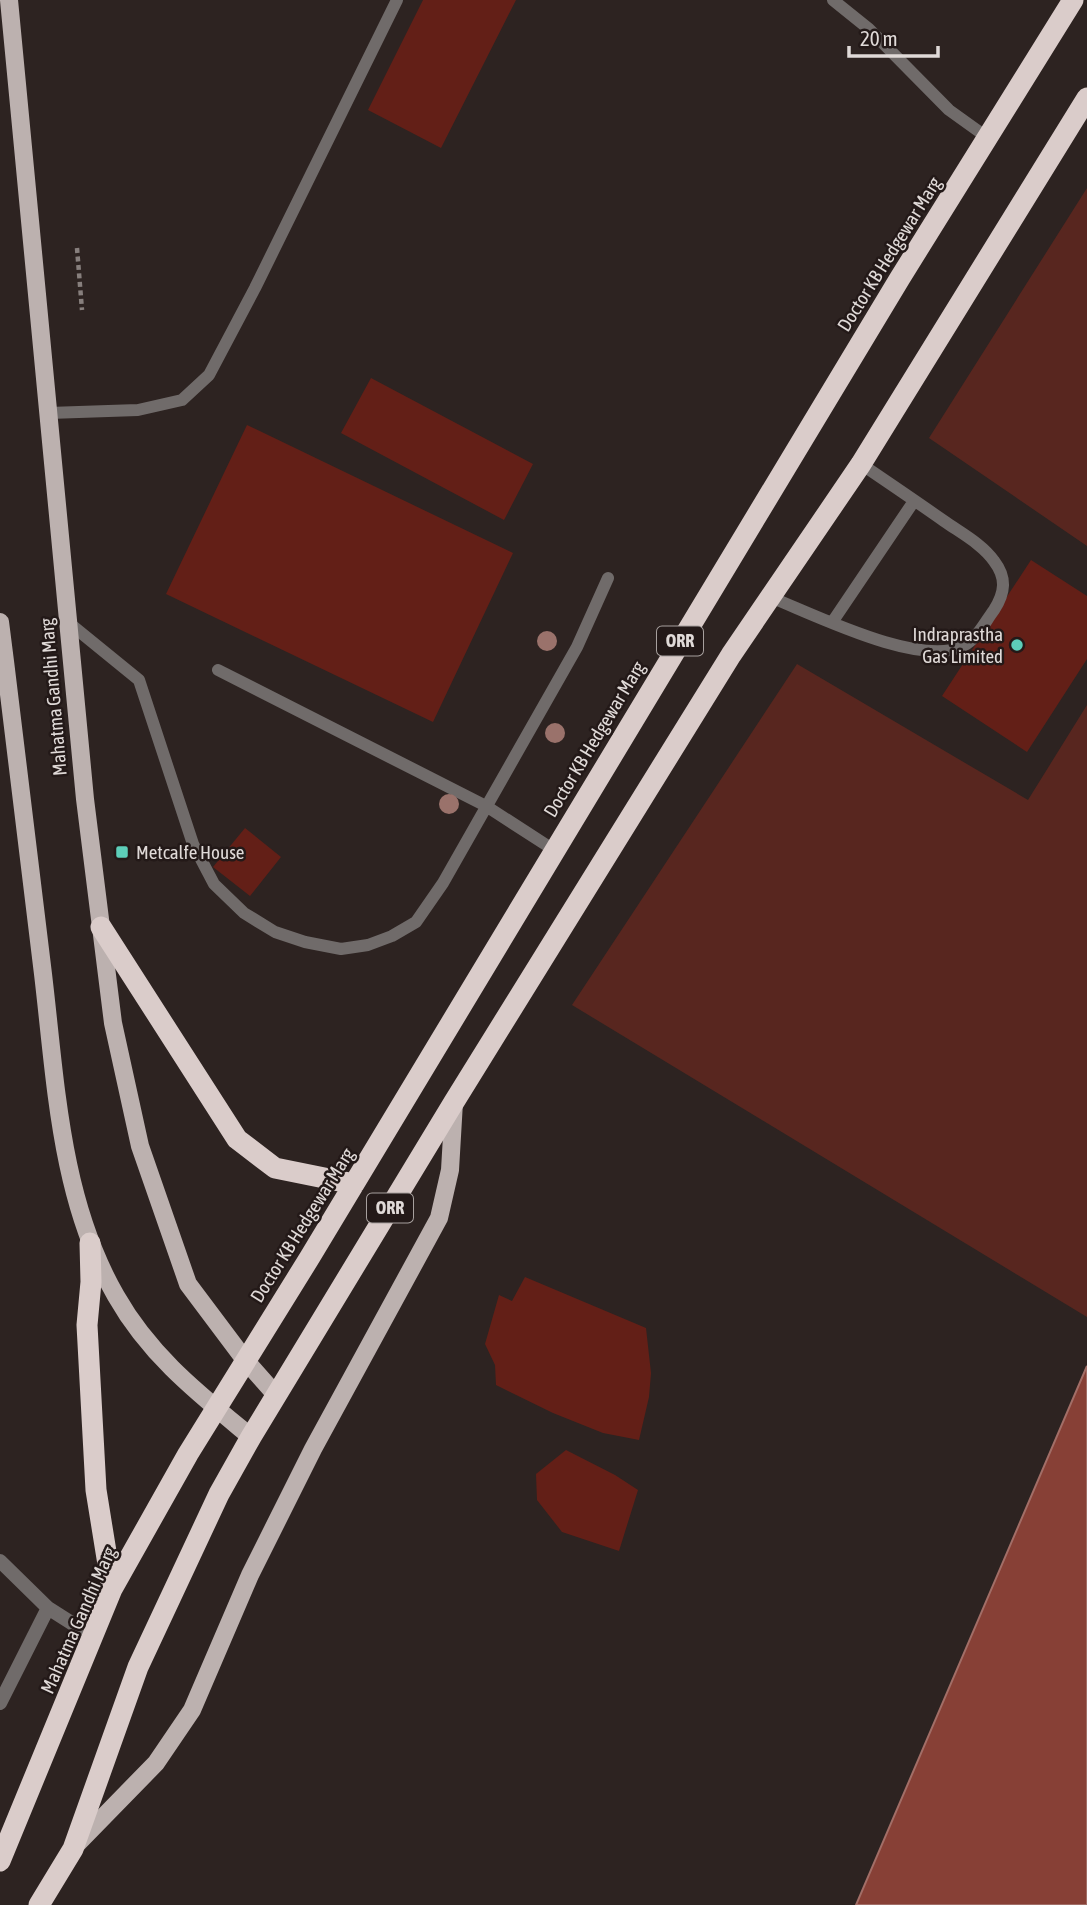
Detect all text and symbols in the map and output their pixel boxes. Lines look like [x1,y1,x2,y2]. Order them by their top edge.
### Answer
scale bar [849,14,938,58]
text: 20 m [860,26,898,50]
street label: Doctor KB Hedgewar Marg [833,172,946,335]
street label: Mahatma Gandhi Marg [35,616,71,777]
place label: Indraprastha Gas Limited [913,623,1003,667]
road number: ORR [657,626,703,656]
marker: Indraprastha Gas Limited [1009,637,1025,653]
street label: Doctor KB Hedgewar Marg [539,656,650,821]
place label: Metcalfe House [136,841,245,863]
marker: Metcalfe House [114,844,130,860]
street label: Doctor KB Hedgewar Marg [246,1143,359,1306]
road number: ORR [367,1194,413,1223]
street label: Mahatma Gandhi Marg [36,1542,121,1697]

